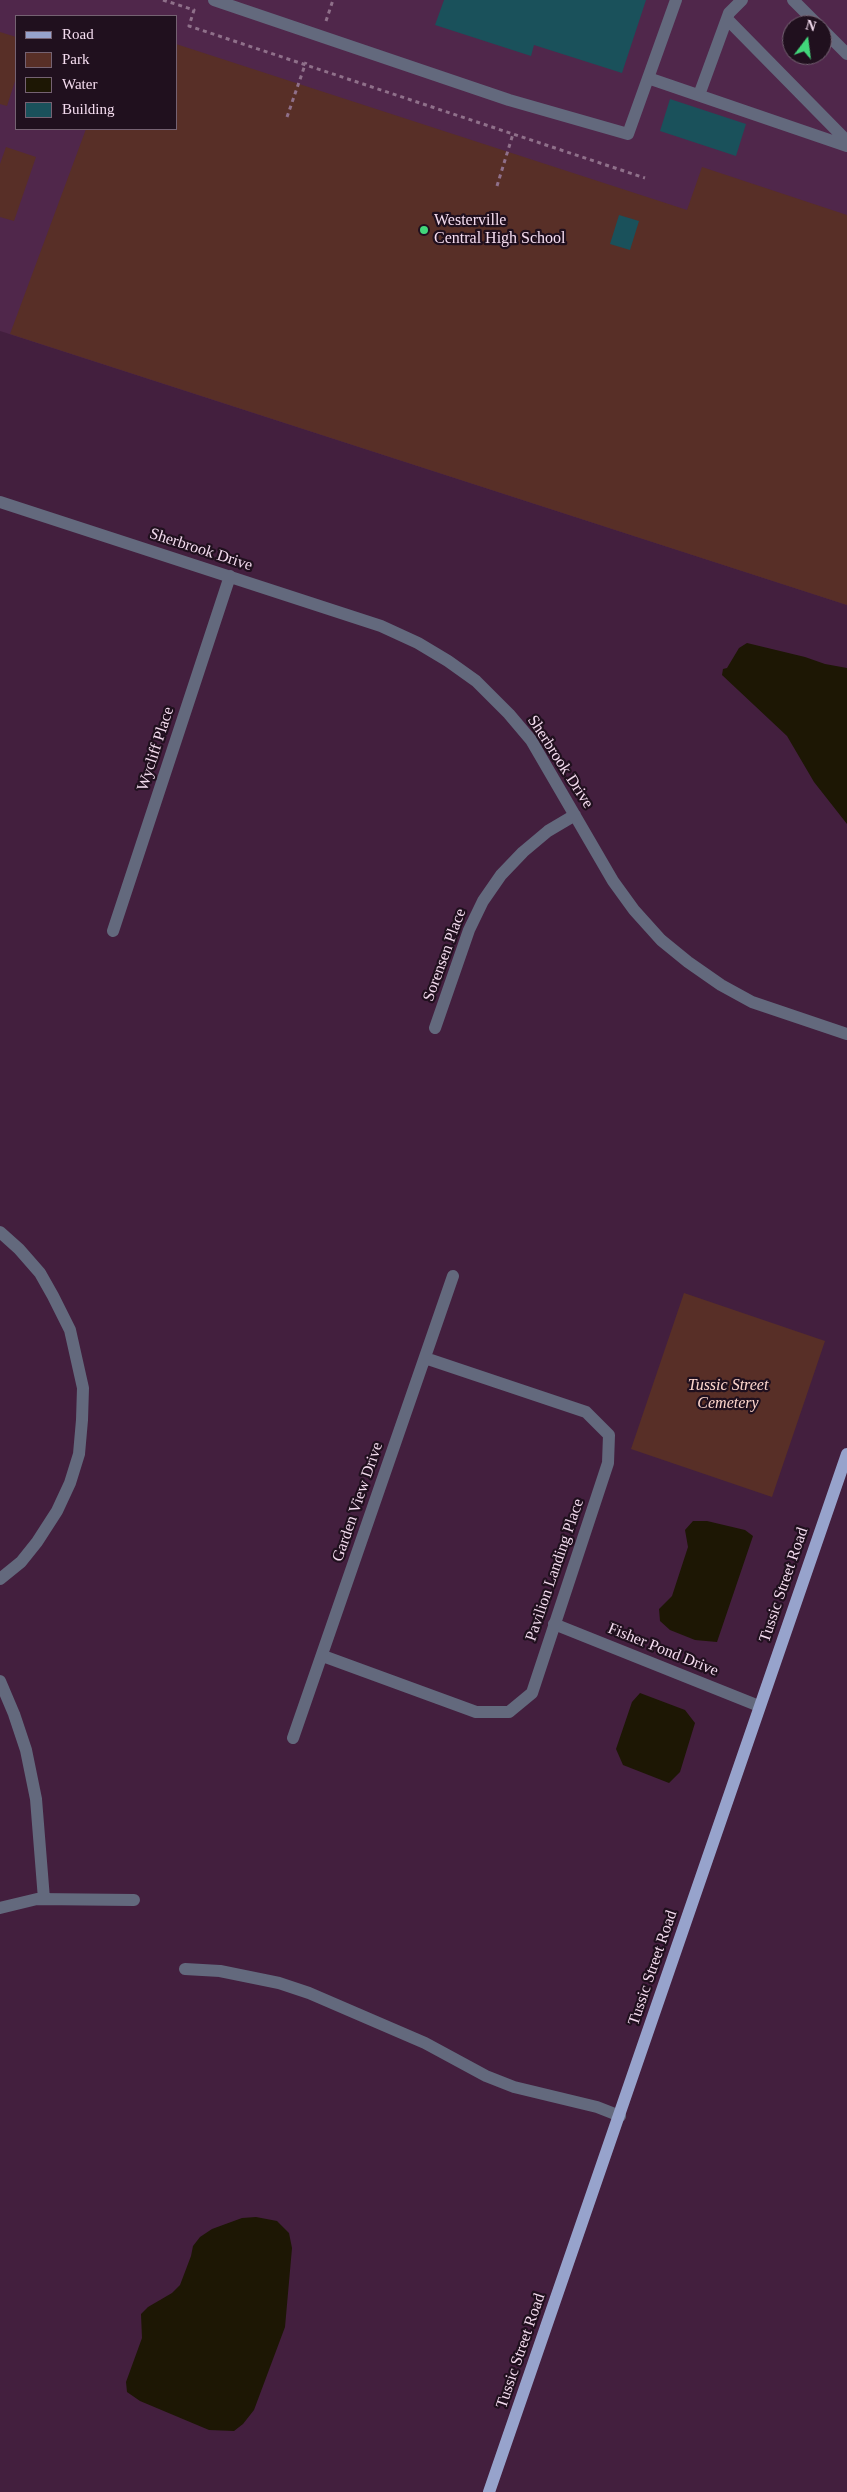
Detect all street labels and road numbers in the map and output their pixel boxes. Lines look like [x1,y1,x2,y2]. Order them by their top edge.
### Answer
street label: Sherbrook Drive [147,524,255,576]
street label: Wycliff Place [133,705,179,793]
street label: Sherbrook Drive [523,712,597,812]
street label: Sorensen Place [419,906,471,1004]
street label: Garden View Drive [329,1440,387,1564]
street label: Pavilion Landing Place [522,1496,588,1644]
street label: Tussic Street Road [755,1525,813,1645]
street label: Fisher Pond Drive [605,1619,721,1681]
street label: Tussic Street Road [624,1908,682,2028]
street label: Tussic Street Road [492,2291,550,2411]

